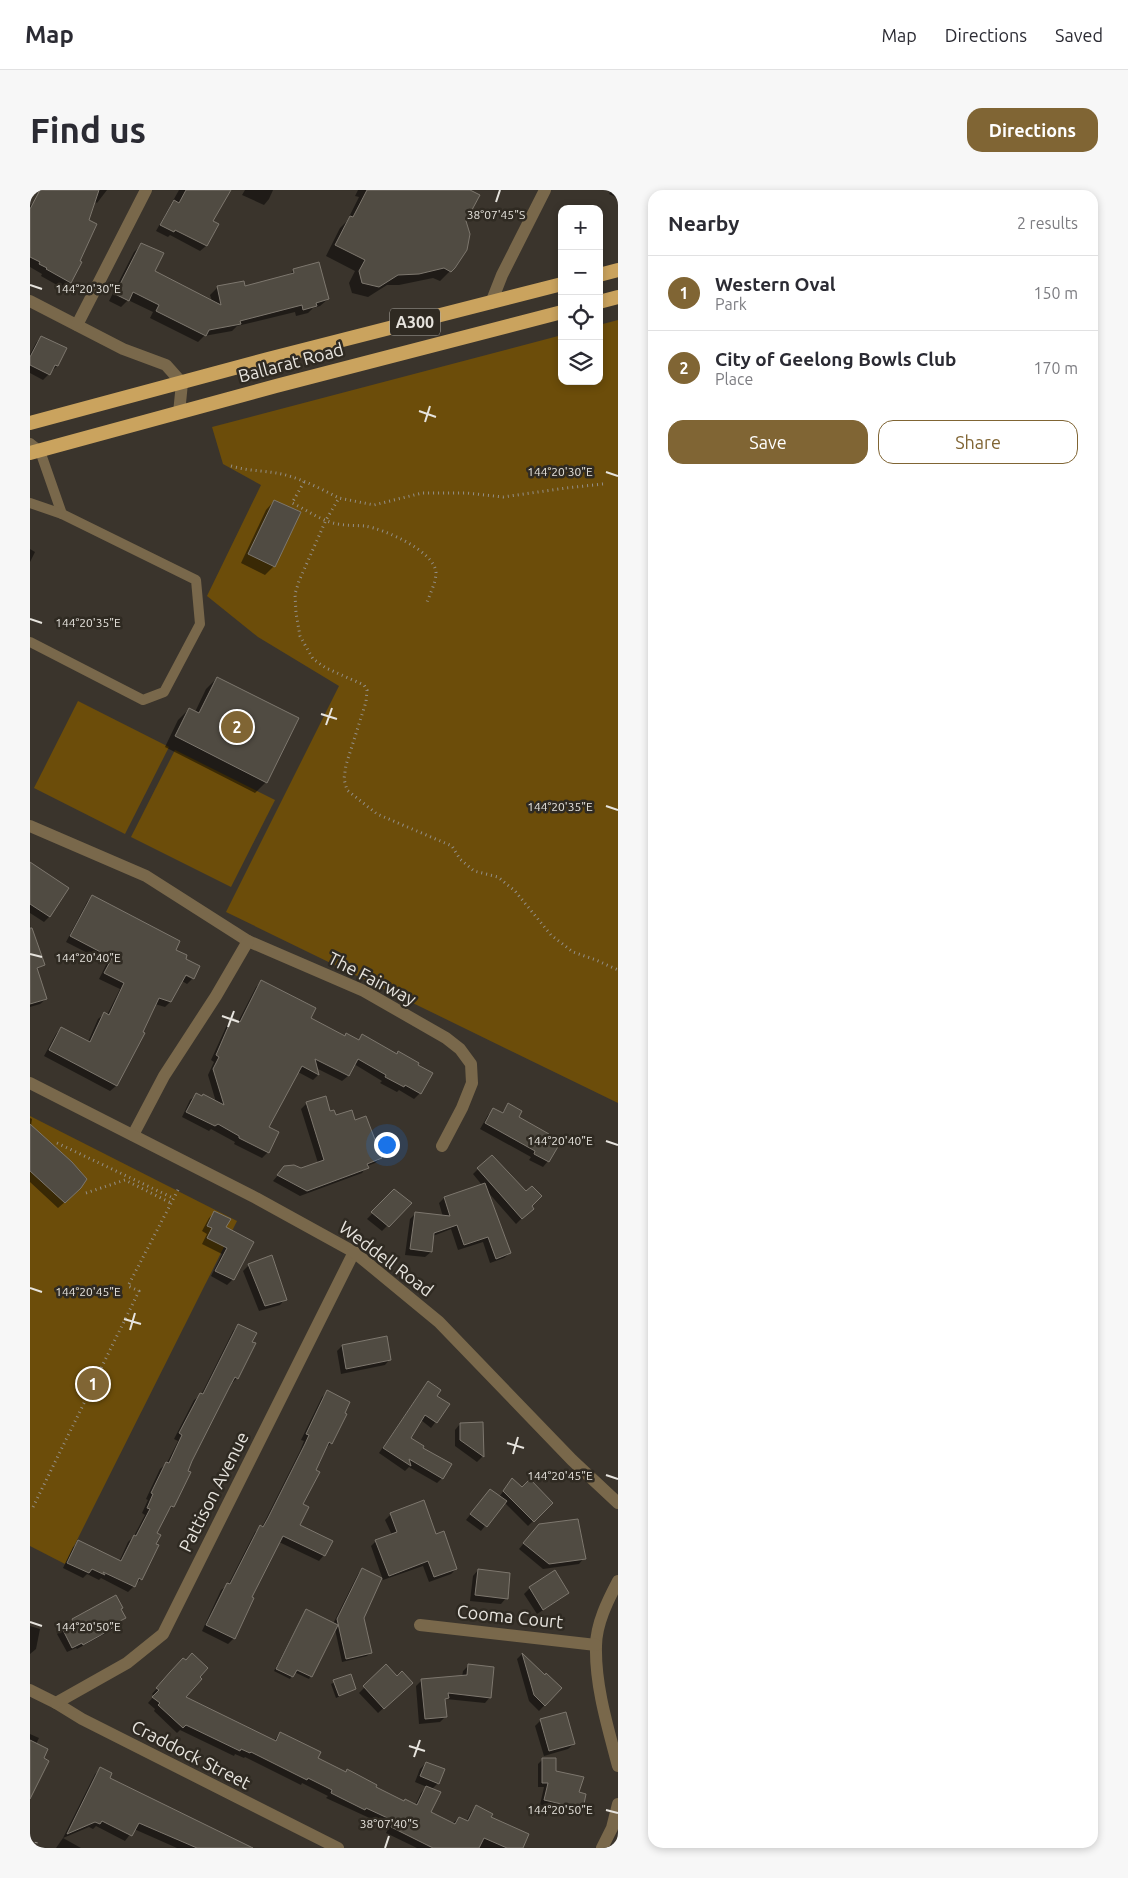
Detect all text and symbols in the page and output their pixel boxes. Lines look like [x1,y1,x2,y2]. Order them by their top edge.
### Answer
text: Map [25,21,74,48]
text: Map [881,25,917,45]
text: Directions [945,25,1027,45]
text: Saved [1055,25,1103,45]
button: Directions [967,108,1098,152]
text: Find us [30,110,146,150]
map controls [558,205,603,385]
button: + [558,205,603,250]
text: 38°07'45"S [467,208,525,221]
text: Nearby [668,211,739,235]
text: 2 results [1017,214,1078,232]
button: − [558,250,603,295]
text: Western Oval [715,273,836,295]
text: 144°20'30"E [55,282,121,295]
text: 1 [679,284,689,302]
text: 150 m [1033,284,1078,302]
button: locate [558,295,603,340]
text: Park [715,295,747,313]
road number: A300 [390,308,440,336]
street label: Ballarat Road [236,338,346,386]
button: layers [558,340,603,385]
text: City of Geelong Bowls Club [715,348,957,370]
text: 2 [679,359,689,377]
text: 170 m [1033,359,1078,377]
text: Place [715,370,753,388]
button: Save [668,420,868,464]
button: Share [878,420,1078,464]
text: 144°20'30"E [527,465,593,478]
text: 144°20'35"E [55,616,121,629]
pin: 2 [221,708,253,746]
text: 144°20'35"E [527,800,593,813]
street label: The Fairway [325,947,420,1009]
text: 144°20'40"E [55,951,121,964]
your location [374,1132,400,1158]
text: 144°20'40"E [527,1134,593,1147]
street label: Weddell Road [336,1216,437,1300]
text: 144°20'45"E [55,1285,121,1298]
pin: 1 [77,1365,109,1403]
street label: Pattison Avenue [174,1428,252,1555]
text: 144°20'45"E [527,1469,593,1482]
street label: Cooma Court [456,1600,564,1632]
text: 144°20'50"E [55,1620,121,1633]
street label: Craddock Street [129,1716,254,1793]
text: 144°20'50"E [527,1803,593,1816]
text: 38°07'40"S [360,1817,418,1830]

